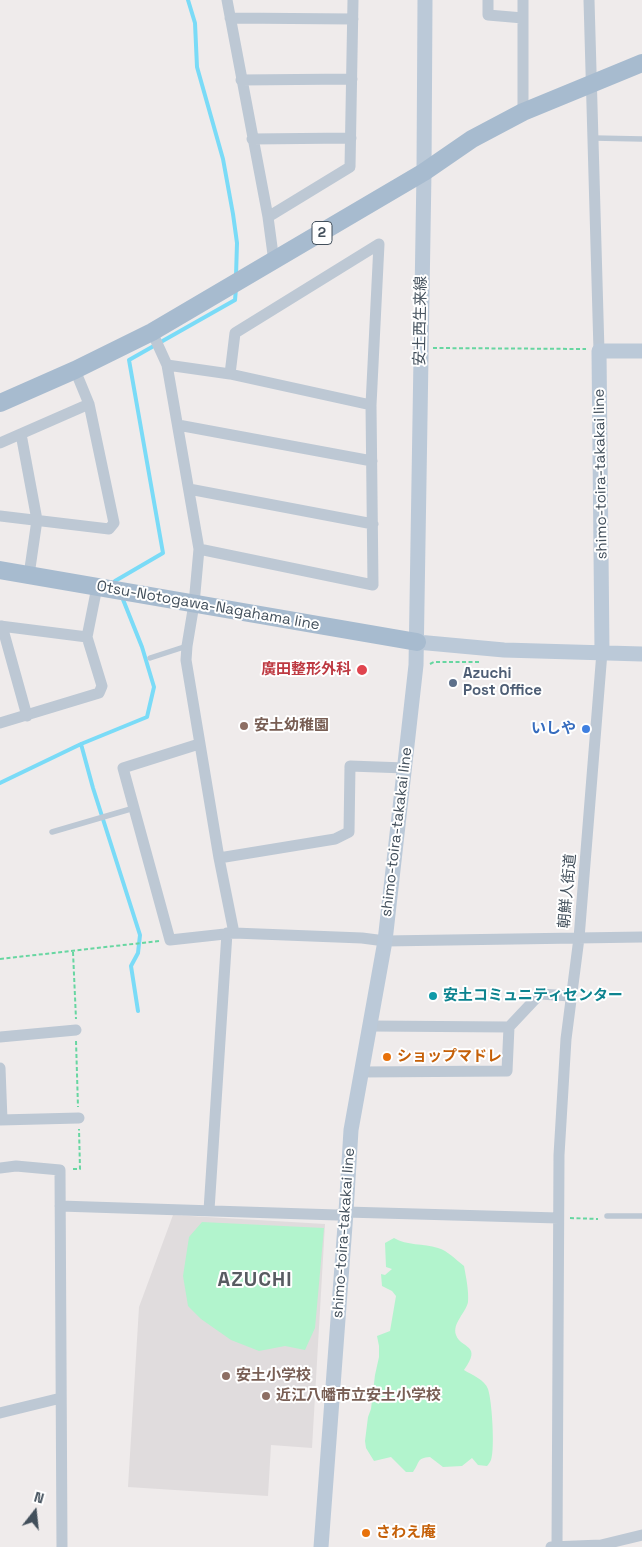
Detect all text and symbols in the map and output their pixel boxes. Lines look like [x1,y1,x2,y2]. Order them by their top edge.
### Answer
road number: 2 [312,222,332,244]
street label: 安土西生来線 [411,276,431,366]
street label: shimo-toira-takakai line [591,388,611,560]
street label: Otsu-Notogawa-Nagahama line [95,577,321,635]
place label: 廣田整形外科 [261,661,351,679]
marker: 廣田整形外科 [355,663,369,677]
place label: Azuchi Post Office [463,665,542,700]
marker: Azuchi Post Office [447,677,459,689]
place label: 安土幼稚園 [254,717,329,735]
marker: 安土幼稚園 [238,720,250,732]
place label: いしや [531,720,576,738]
marker: いしや [580,723,592,735]
street label: shimo-toira-takakai line [378,746,416,918]
street label: 朝鮮人街道 [556,853,580,929]
place label: 安土コミュニティセンター [443,987,623,1005]
marker: 安土コミュニティセンター [427,990,439,1002]
place label: ショップマドレ [397,1048,502,1066]
marker: ショップマドレ [381,1051,393,1063]
street label: shimo-toira-takakai line [329,1147,359,1319]
district label: AZUCHI [217,1269,293,1293]
place label: 安土小学校 [236,1367,311,1385]
marker: 安土小学校 [220,1370,232,1382]
place label: 近江八幡市立安土小学校 [276,1387,441,1405]
marker: 近江八幡市立安土小学校 [260,1390,272,1402]
north arrow [10,1487,60,1537]
text: N [32,1488,46,1508]
place label: さわえ庵 [376,1524,436,1542]
marker: さわえ庵 [360,1527,372,1539]

